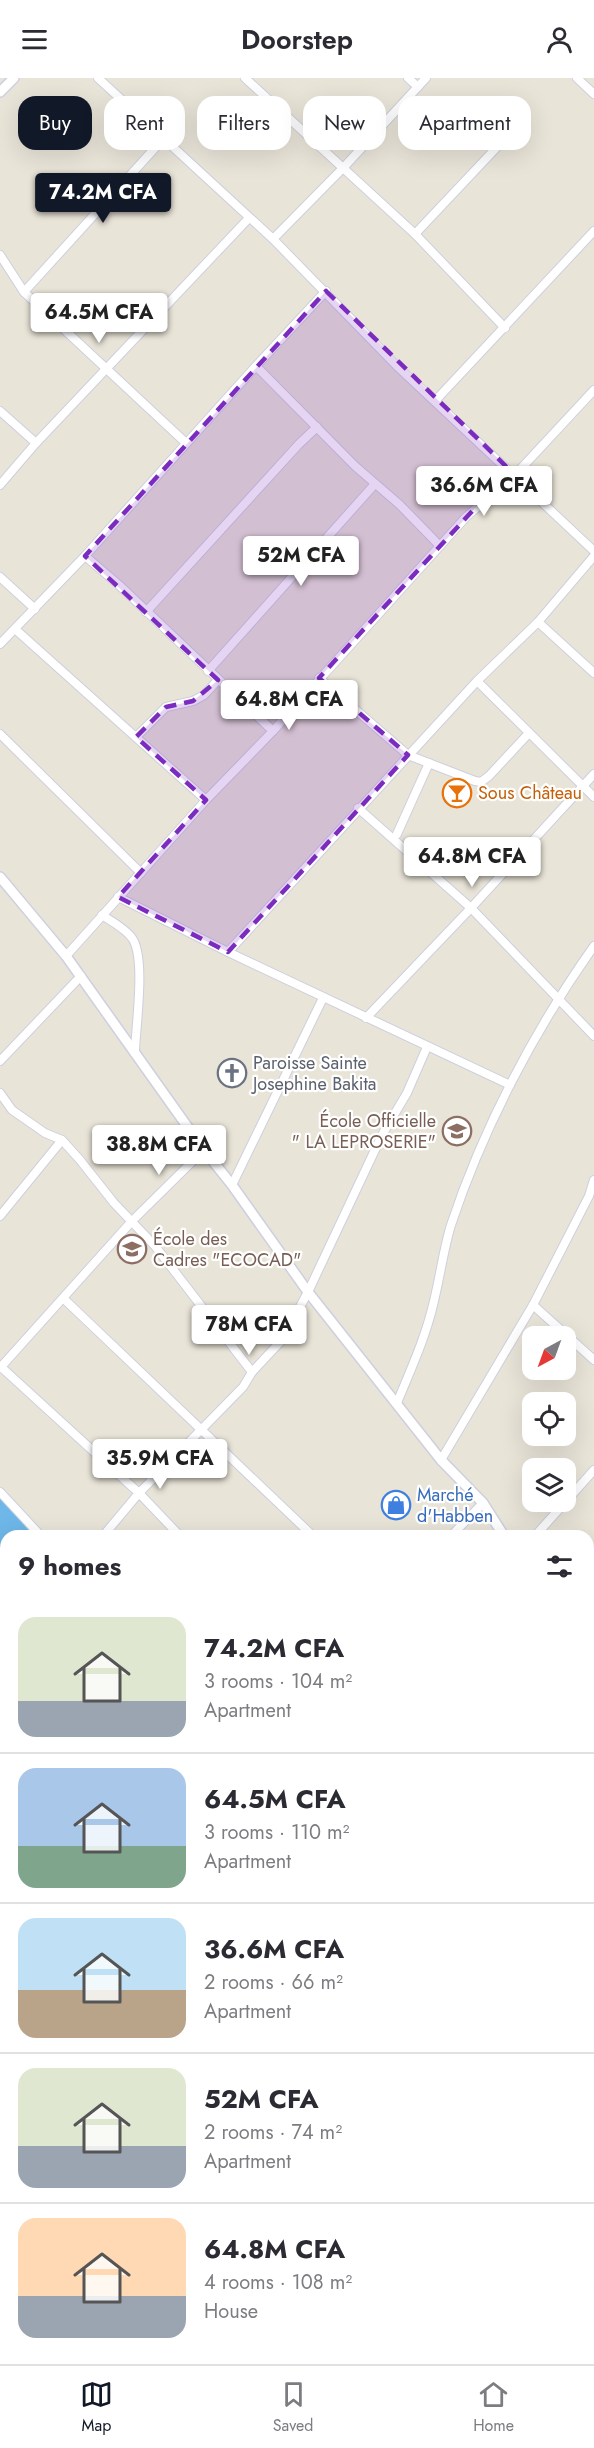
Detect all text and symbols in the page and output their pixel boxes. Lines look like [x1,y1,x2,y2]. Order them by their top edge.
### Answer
text: Doorstep [241,20,353,59]
icon: menu [18,23,51,56]
icon: person [543,23,576,56]
chip: Buy [18,96,92,150]
chip: Rent [104,96,185,150]
chip: Filters [197,96,291,150]
chip: New [303,96,386,150]
chip: Apartment [398,96,531,150]
pin: 74.2M CFA [34,173,172,224]
text: 74.2M CFA [49,178,157,207]
pin: 64.5M CFA [30,293,168,344]
text: 64.5M CFA [45,298,153,327]
pin: 36.6M CFA [415,466,553,517]
text: 36.6M CFA [430,471,538,500]
pin: 52M CFA [246,536,356,587]
text: 52M CFA [257,541,345,570]
pin: 64.8M CFA [220,680,358,731]
text: 64.8M CFA [235,685,343,714]
bar icon: Sous Château [441,777,473,809]
place label: Sous Château [478,780,582,806]
pin: 64.8M CFA [403,837,541,888]
text: 64.8M CFA [418,842,526,871]
place label: Paroisse Sainte Josephine Bakita [251,1050,376,1097]
church icon: Paroisse Sainte Josephine Bakita [216,1057,248,1089]
place label: École Officielle " LA LEPROSERIE" [292,1108,436,1155]
school or university icon: École Officielle " LA LEPROSERIE" [441,1115,473,1147]
pin: 38.8M CFA [90,1125,228,1176]
text: 38.8M CFA [106,1130,212,1159]
place label: École des Cadres "ECOCAD" [153,1226,301,1273]
school or university icon: École des Cadres "ECOCAD" [116,1233,148,1265]
pin: 78M CFA [194,1305,304,1356]
text: 78M CFA [206,1310,292,1339]
north arrow [522,1326,576,1380]
map controls [522,1326,576,1512]
button: locate [522,1392,576,1446]
pin: 35.9M CFA [91,1439,229,1490]
text: 35.9M CFA [106,1444,214,1473]
button: layers [522,1458,576,1512]
place label: Marché d'Habben [417,1482,493,1529]
shop icon: Marché d'Habben [380,1489,412,1521]
text: 9 homes [18,1547,121,1585]
icon: filters [543,1550,576,1583]
text: 74.2M CFA [204,1629,344,1667]
icon: home [66,1641,138,1713]
text: 3 rooms · 104 m² [204,1667,352,1696]
text: Apartment [204,1696,291,1725]
text: 64.5M CFA [204,1780,346,1818]
icon: home [66,1792,138,1864]
text: 3 rooms · 110 m² [204,1818,350,1847]
text: Apartment [204,1847,291,1876]
text: 36.6M CFA [204,1930,344,1968]
icon: home [66,1942,138,2014]
text: 2 rooms · 66 m² [204,1968,343,1997]
text: Apartment [204,1997,291,2026]
text: 52M CFA [204,2080,319,2118]
icon: home [66,2092,138,2164]
text: 2 rooms · 74 m² [204,2118,342,2147]
text: Apartment [204,2147,291,2176]
text: 64.8M CFA [204,2230,345,2268]
icon: home [66,2242,138,2314]
text: 4 rooms · 108 m² [204,2268,352,2297]
text: House [204,2297,258,2326]
tab: Map [80,2378,113,2437]
tab: Saved [273,2378,313,2437]
tab: Home [473,2378,514,2437]

